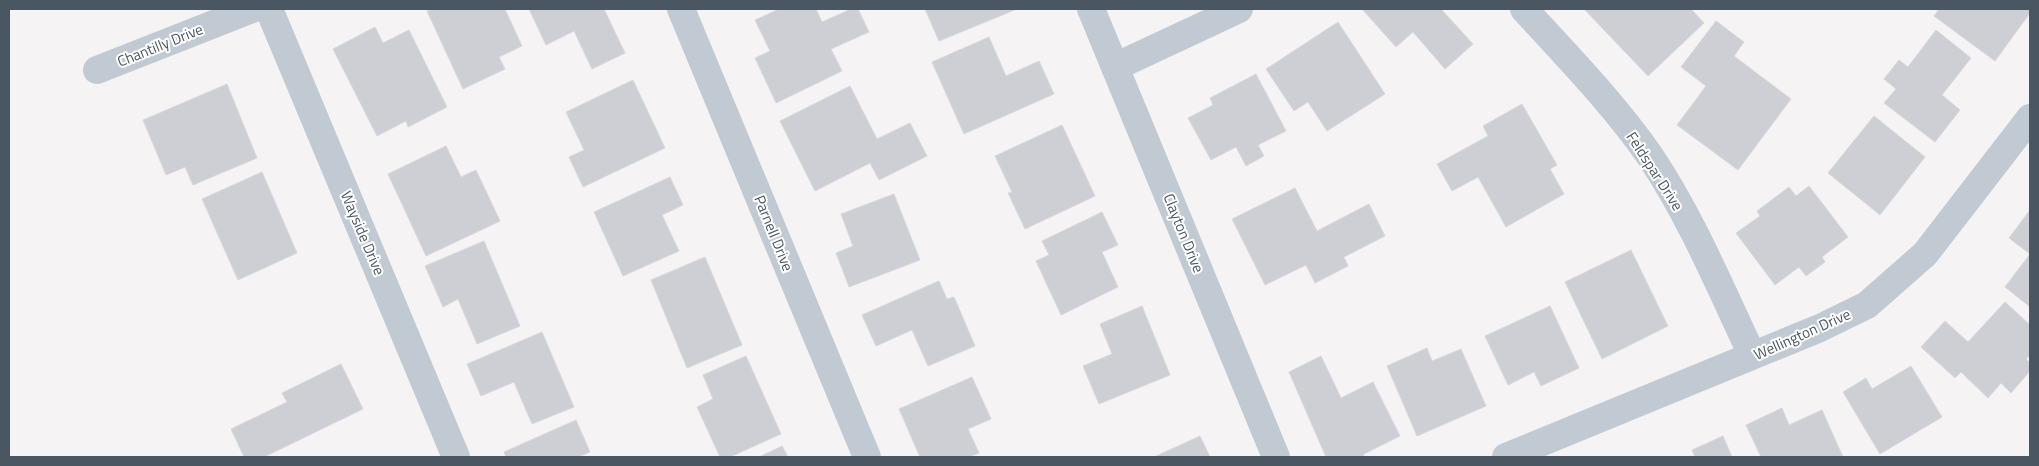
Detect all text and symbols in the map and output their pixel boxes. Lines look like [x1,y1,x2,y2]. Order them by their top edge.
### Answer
street label: Chantilly Drive [114,17,206,73]
street label: Feldspar Drive [1621,127,1689,215]
street label: Wayside Drive [335,187,391,279]
street label: Clayton Drive [1158,190,1210,276]
street label: Parnell Drive [748,192,800,274]
street label: Wellington Drive [1750,302,1854,366]

